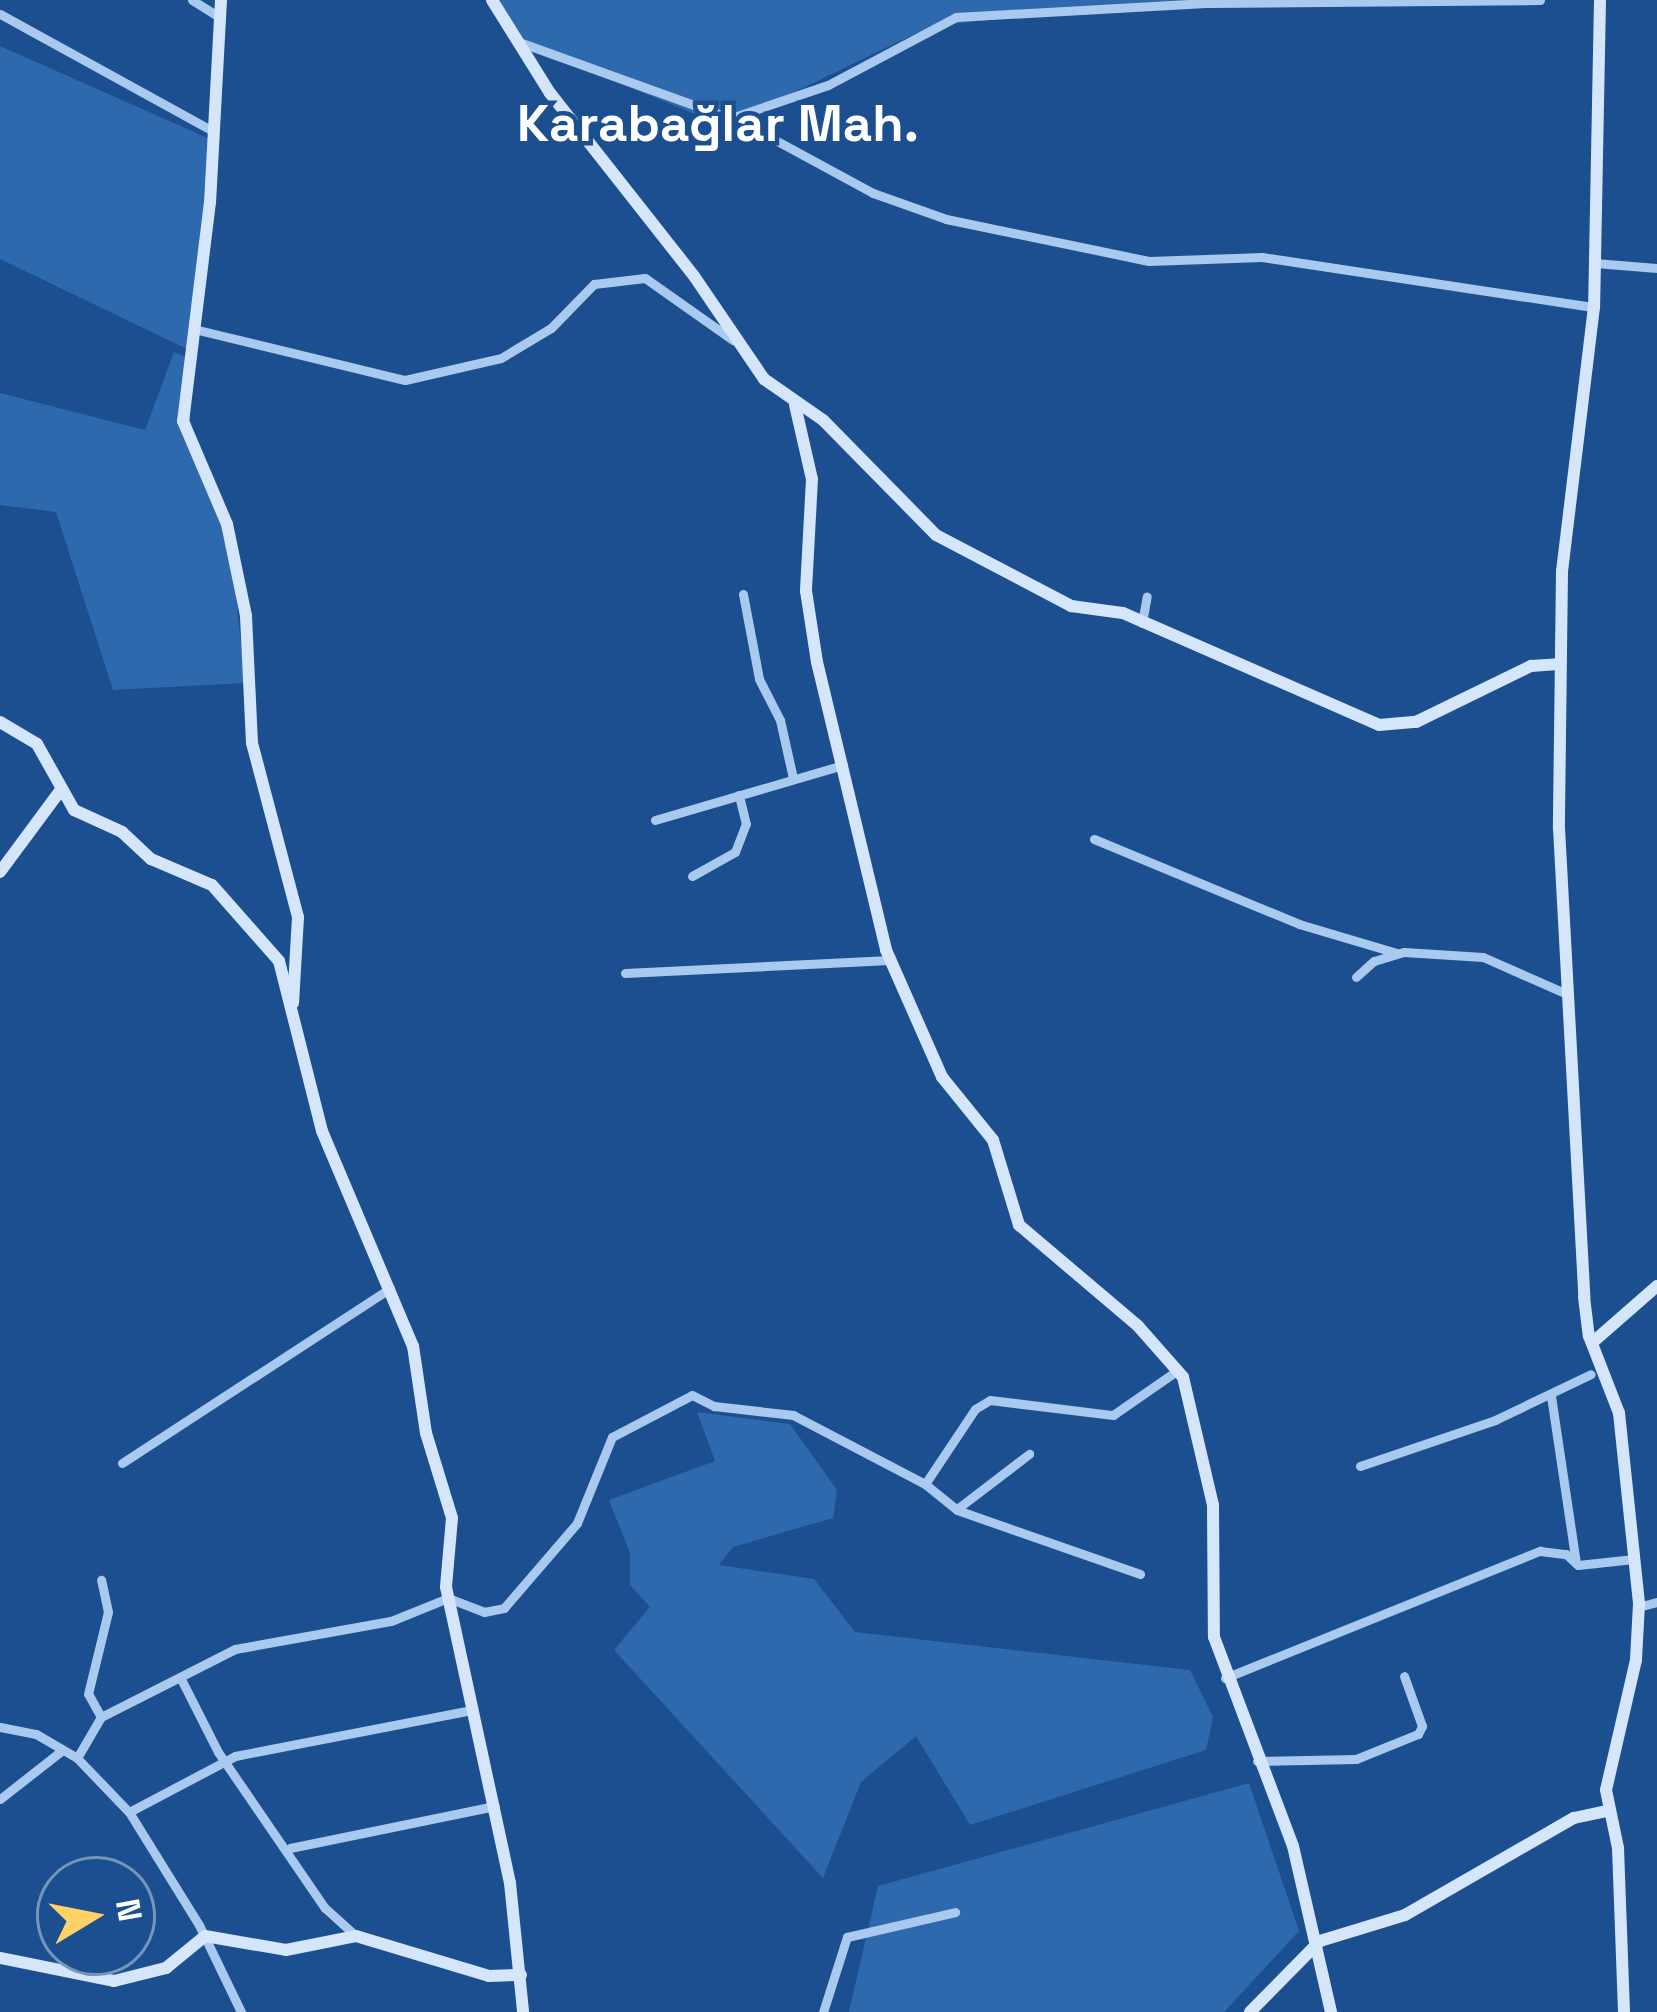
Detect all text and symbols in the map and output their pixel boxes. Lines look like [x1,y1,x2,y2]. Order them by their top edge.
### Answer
district label: Karabağlar Mah. [517,93,919,155]
north arrow [36,1856,156,1976]
text: N [106,1896,151,1925]

